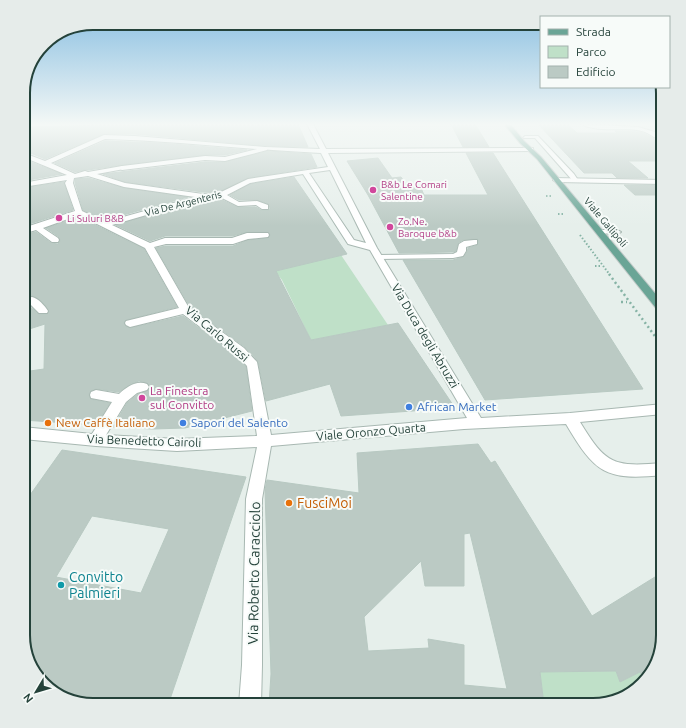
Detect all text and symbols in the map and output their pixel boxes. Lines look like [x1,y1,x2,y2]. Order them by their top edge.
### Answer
legend [540,16,670,88]
text: Strada [576,25,611,38]
text: Parco [576,45,606,58]
text: Edificio [576,65,616,78]
place label: B&b Le Comari Salentine [381,179,447,202]
marker: B&b Le Comari Salentine [368,185,378,195]
street label: Via De Argenteris [144,189,223,218]
street label: Viale Gallipoli [582,195,629,249]
marker: Li Suluri B&B [54,213,64,223]
place label: Li Suluri B&B [67,213,124,224]
place label: Zo.Ne. Baroque b&b [398,216,457,239]
marker: Zo.Ne. Baroque b&b [385,222,395,232]
street label: Via Duca degli Abruzzi [389,281,462,390]
street label: Via Carlo Russi [183,303,252,364]
place label: La Finestra sul Convitto [150,384,214,411]
marker: La Finestra sul Convitto [137,393,147,403]
place label: African Market [417,400,497,413]
marker: African Market [404,402,414,412]
place label: New Caffè Italiano [56,416,155,429]
place label: Sapori del Salento [191,416,288,429]
marker: New Caffè Italiano [43,418,53,428]
marker: Sapori del Salento [178,418,188,428]
street label: Viale Oronzo Quarta [315,420,426,443]
street label: Via Benedetto Cairoli [87,432,202,449]
place label: FusciMoi [297,495,352,511]
marker: FusciMoi [284,498,294,508]
street label: Via Roberto Caracciolo [245,501,263,645]
place label: Convitto Palmieri [69,569,123,601]
marker: Convitto Palmieri [56,580,66,590]
north arrow [16,672,56,712]
text: N [21,691,35,705]

